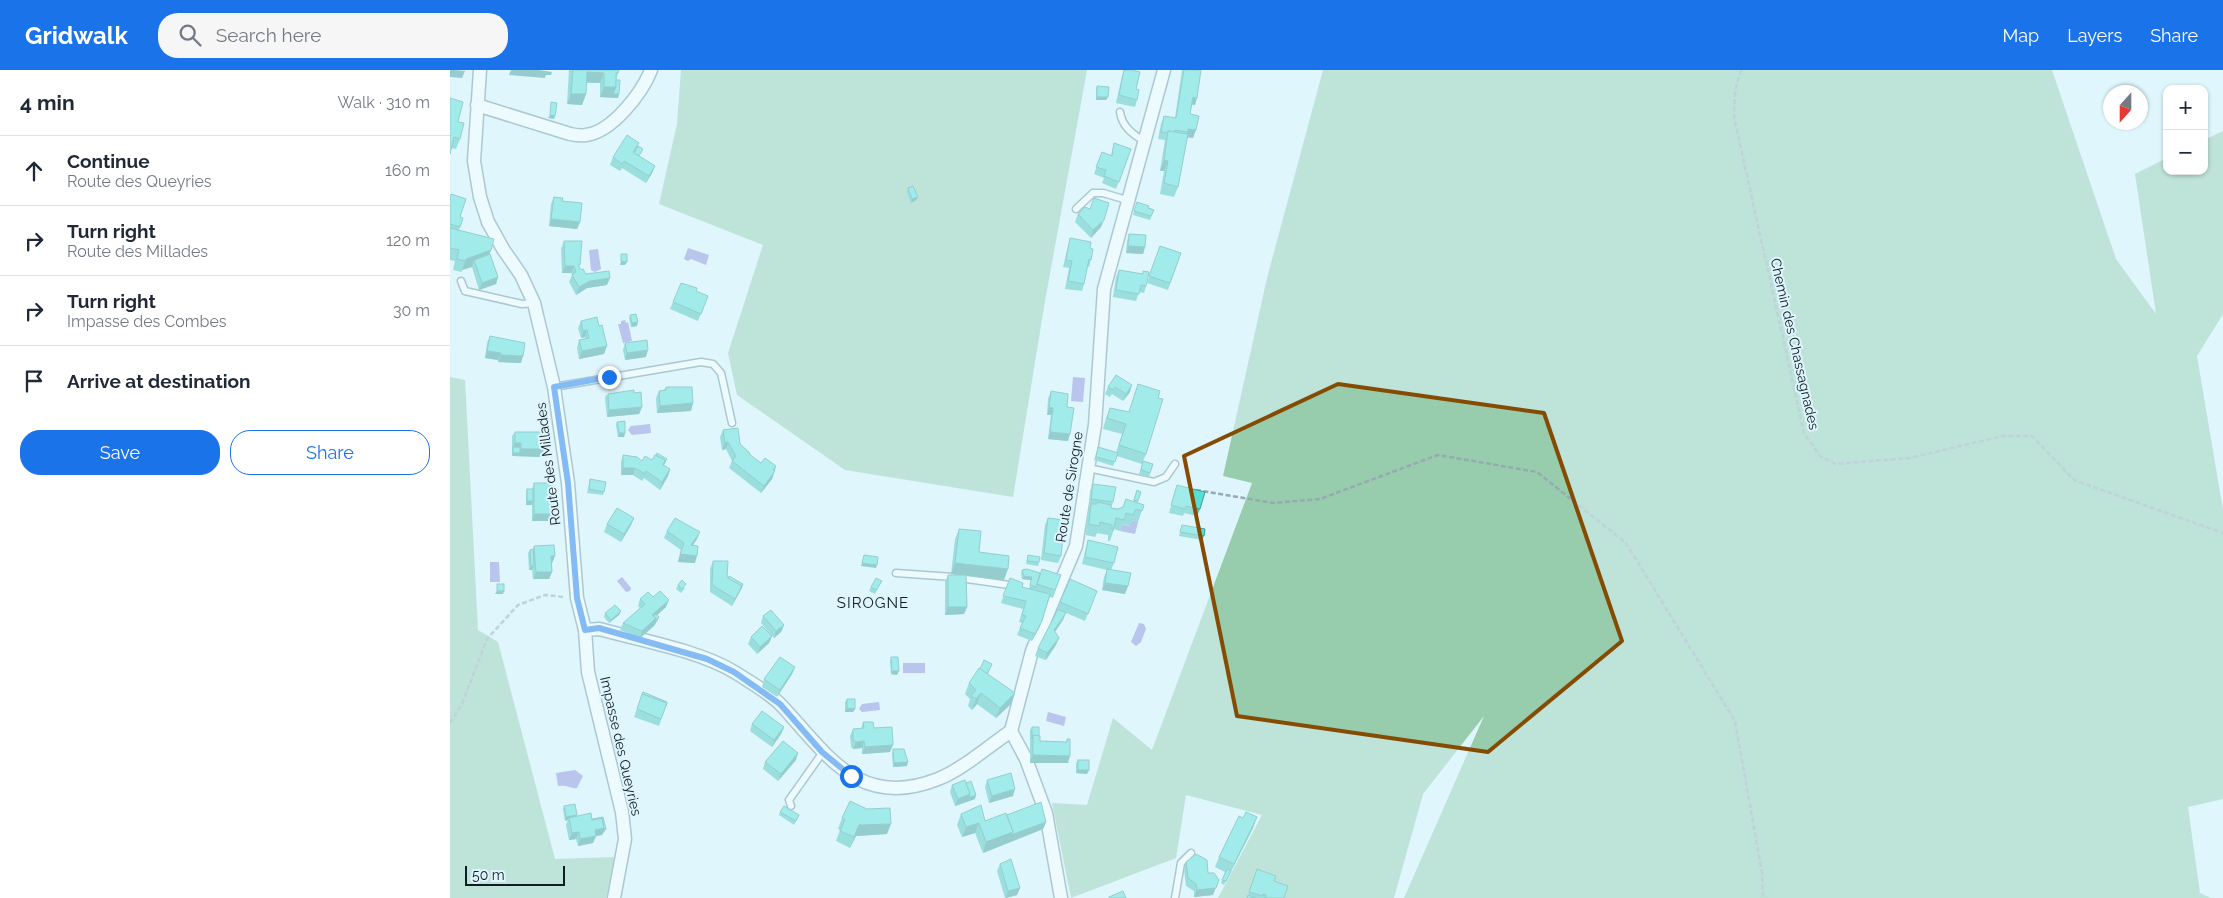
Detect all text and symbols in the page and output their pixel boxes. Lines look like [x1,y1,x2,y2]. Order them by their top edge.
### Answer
search box [158,13,508,58]
text: Gridwalk [25,21,128,50]
icon: search [176,21,204,49]
text: Search here [216,24,321,46]
text: Map [2003,25,2039,46]
text: Layers [2067,25,2122,46]
text: Share [2150,25,2198,46]
north arrow [2103,85,2148,130]
map controls [2163,85,2208,175]
button: + [2163,85,2208,130]
text: 4 min [20,90,75,115]
text: Walk · 310 m [337,93,430,112]
button: − [2163,130,2208,175]
text: Continue [67,150,150,172]
icon: ahead [20,157,48,185]
text: 160 m [385,161,430,180]
text: Route des Queyries [67,172,212,191]
text: Turn right [67,220,156,242]
icon: right [20,227,48,255]
text: 120 m [386,231,430,250]
text: Route des Millades [67,242,208,261]
street label: Chemin des Chassagnades [1767,257,1823,432]
text: Turn right [67,290,156,312]
icon: right [20,297,48,325]
text: 30 m [393,301,430,320]
text: Impasse des Combes [67,312,227,331]
route end [598,366,621,389]
icon: arrive [20,367,48,395]
text: Arrive at destination [67,370,251,392]
street label: Route des Millades [533,402,563,526]
button: Save [20,430,220,475]
button: Share [230,430,430,475]
street label: Route de Sirogne [1052,430,1086,544]
district label: SIROGNE [837,594,909,612]
street label: Impasse des Queyries [597,675,645,817]
route start [840,765,863,788]
scale bar [465,863,565,886]
text: 50 m [472,867,505,883]

